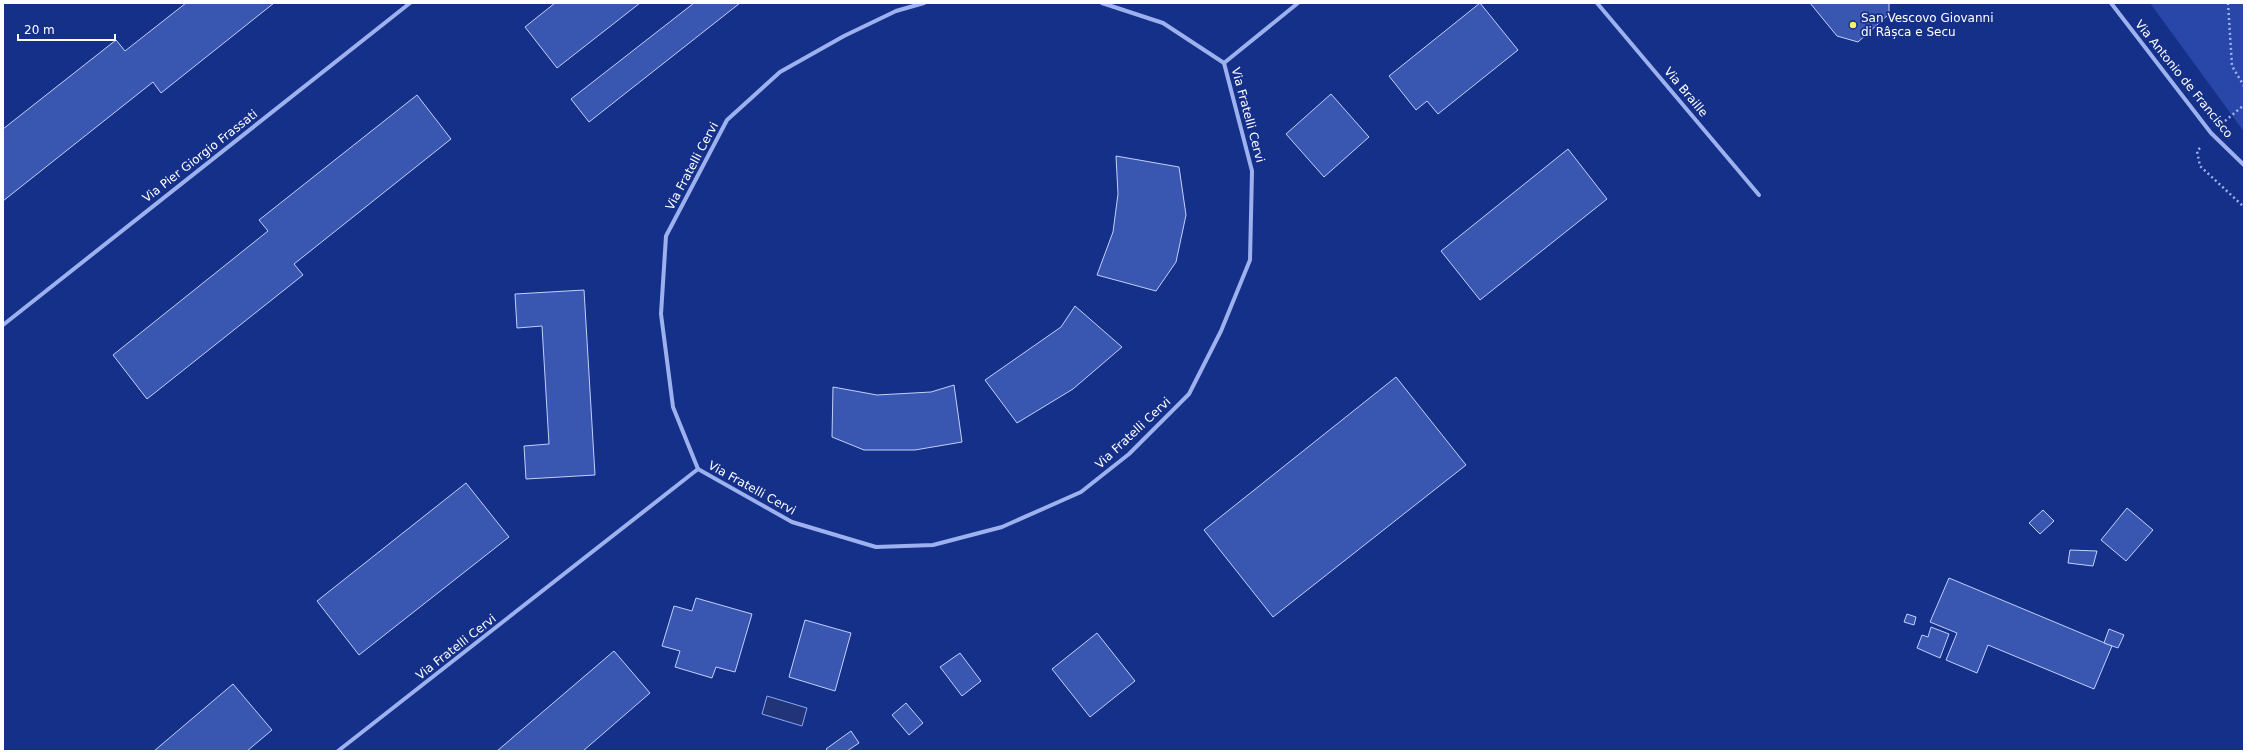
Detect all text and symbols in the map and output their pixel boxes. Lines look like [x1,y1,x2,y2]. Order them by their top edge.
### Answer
place label: San Vescovo Giovanni di Râșca e Secu [1861,11,1993,39]
scale bar [18,16,115,42]
street label: Via Antonio de Francisco [2132,17,2236,141]
marker: San Vescovo Giovanni di Râșca e Secu [1848,20,1858,30]
text: 20 m [24,23,55,37]
street label: Via Braille [1661,64,1711,120]
street label: Via Fratelli Cervi [1229,66,1267,164]
street label: Via Pier Giorgio Frassati [140,107,260,205]
street label: Via Fratelli Cervi [663,120,721,212]
street label: Via Fratelli Cervi [1092,395,1174,471]
street label: Via Fratelli Cervi [706,458,798,518]
street label: Via Fratelli Cervi [413,611,499,683]

